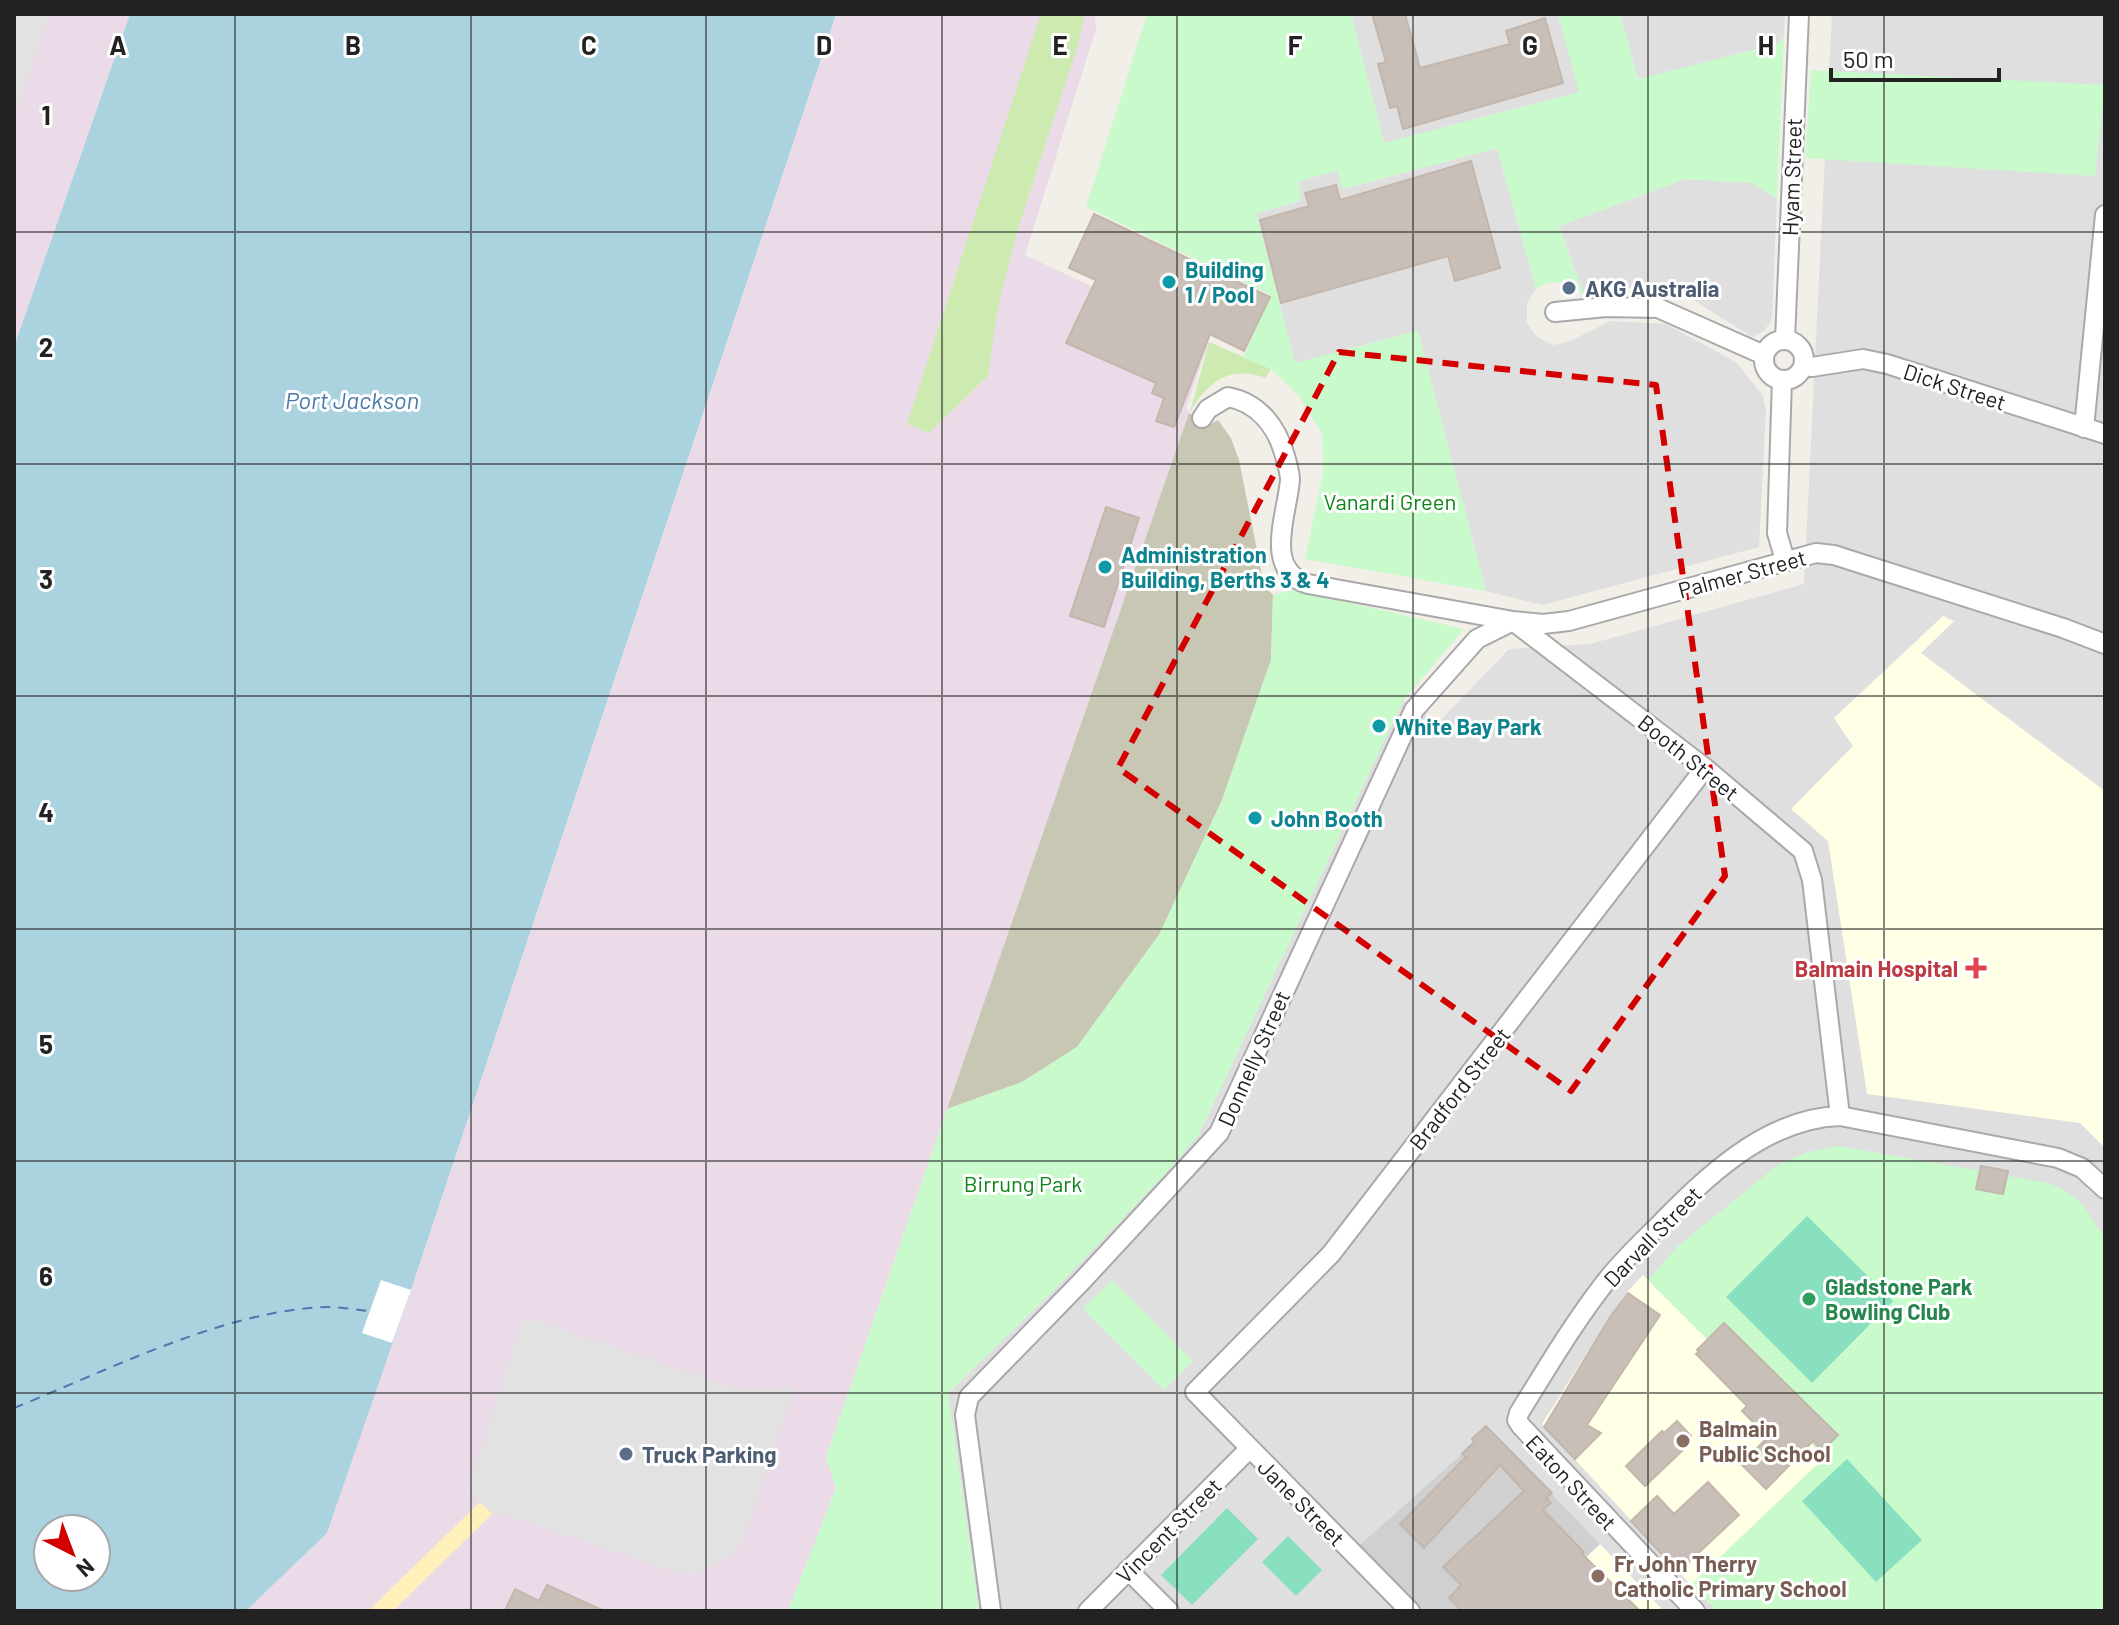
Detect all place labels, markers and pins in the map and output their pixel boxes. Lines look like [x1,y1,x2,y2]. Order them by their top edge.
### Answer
place label: Building 1 / Pool [1185,256,1264,307]
marker: Building 1 / Pool [1160,273,1178,291]
place label: AKG Australia [1585,275,1719,301]
marker: AKG Australia [1560,279,1578,297]
place label: Administration Building, Berths 3 & 4 [1121,541,1330,592]
marker: Administration Building, Berths 3 & 4 [1096,558,1114,576]
place label: White Bay Park [1395,713,1542,739]
marker: White Bay Park [1370,717,1388,735]
place label: John Booth [1271,805,1383,831]
marker: John Booth [1246,809,1264,827]
place label: Balmain Hospital [1795,955,1958,981]
marker: Balmain Hospital [1965,957,1987,979]
place label: Gladstone Park Bowling Club [1825,1273,1973,1324]
marker: Gladstone Park Bowling Club [1800,1290,1818,1308]
place label: Balmain Public School [1699,1415,1831,1466]
marker: Balmain Public School [1674,1432,1692,1450]
place label: Truck Parking [642,1441,777,1467]
marker: Truck Parking [617,1445,635,1463]
place label: Fr John Therry Catholic Primary School [1614,1550,1847,1601]
marker: Fr John Therry Catholic Primary School [1589,1567,1607,1585]

